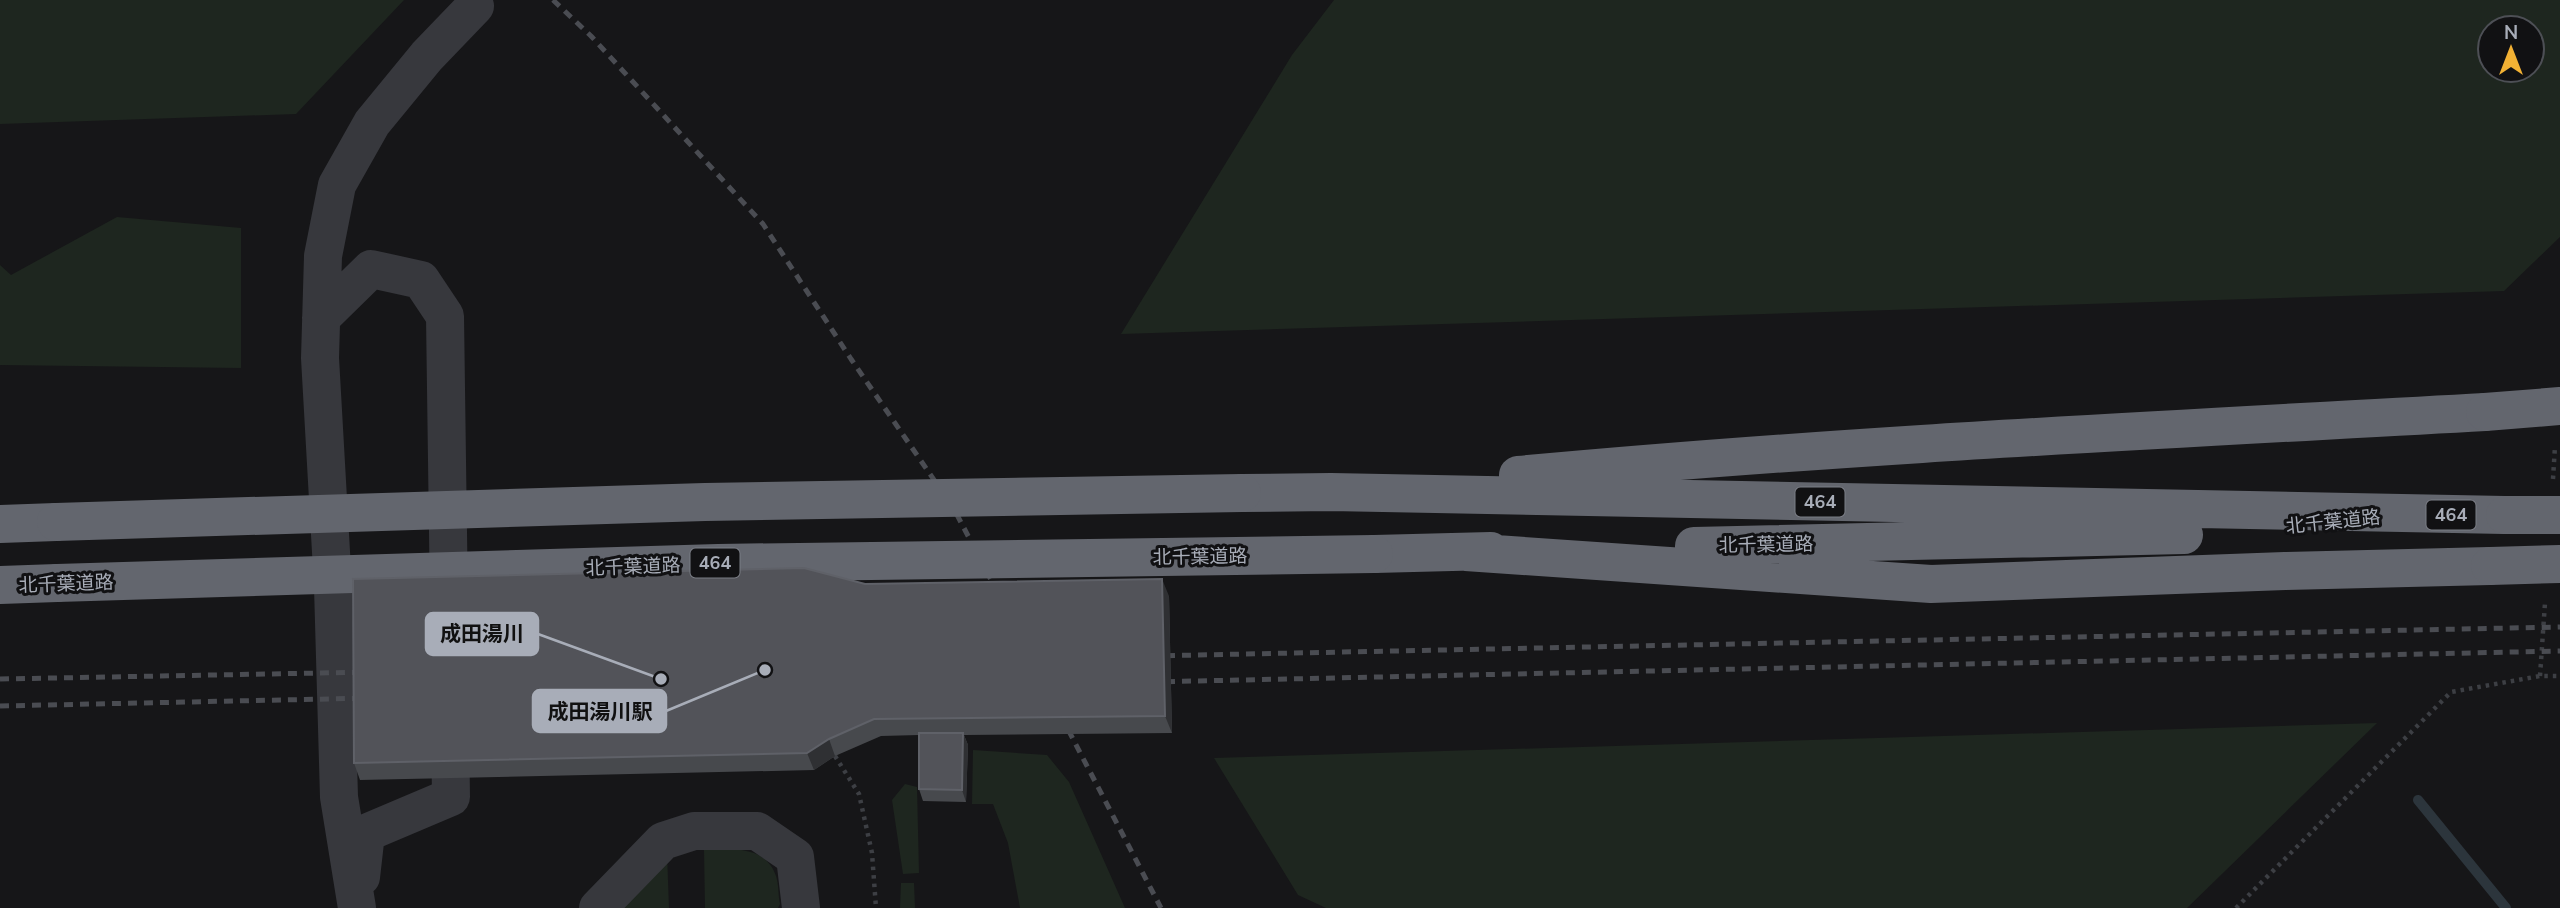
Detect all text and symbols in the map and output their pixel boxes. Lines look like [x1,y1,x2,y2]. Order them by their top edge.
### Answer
north arrow [2476,14,2546,84]
text: N [2504,20,2518,46]
road number: 464 [1796,488,1844,516]
road number: 464 [2426,500,2476,530]
street label: 北千葉道路 [2284,504,2382,540]
street label: 北千葉道路 [1718,531,1814,559]
street label: 北千葉道路 [1152,543,1248,571]
road number: 464 [690,548,740,578]
street label: 北千葉道路 [585,552,681,582]
street label: 北千葉道路 [18,569,114,599]
callout: 成田湯川 [426,613,538,655]
text: 成田湯川 [440,620,524,648]
callout: 成田湯川駅 [533,690,666,732]
text: 成田湯川駅 [548,698,653,726]

